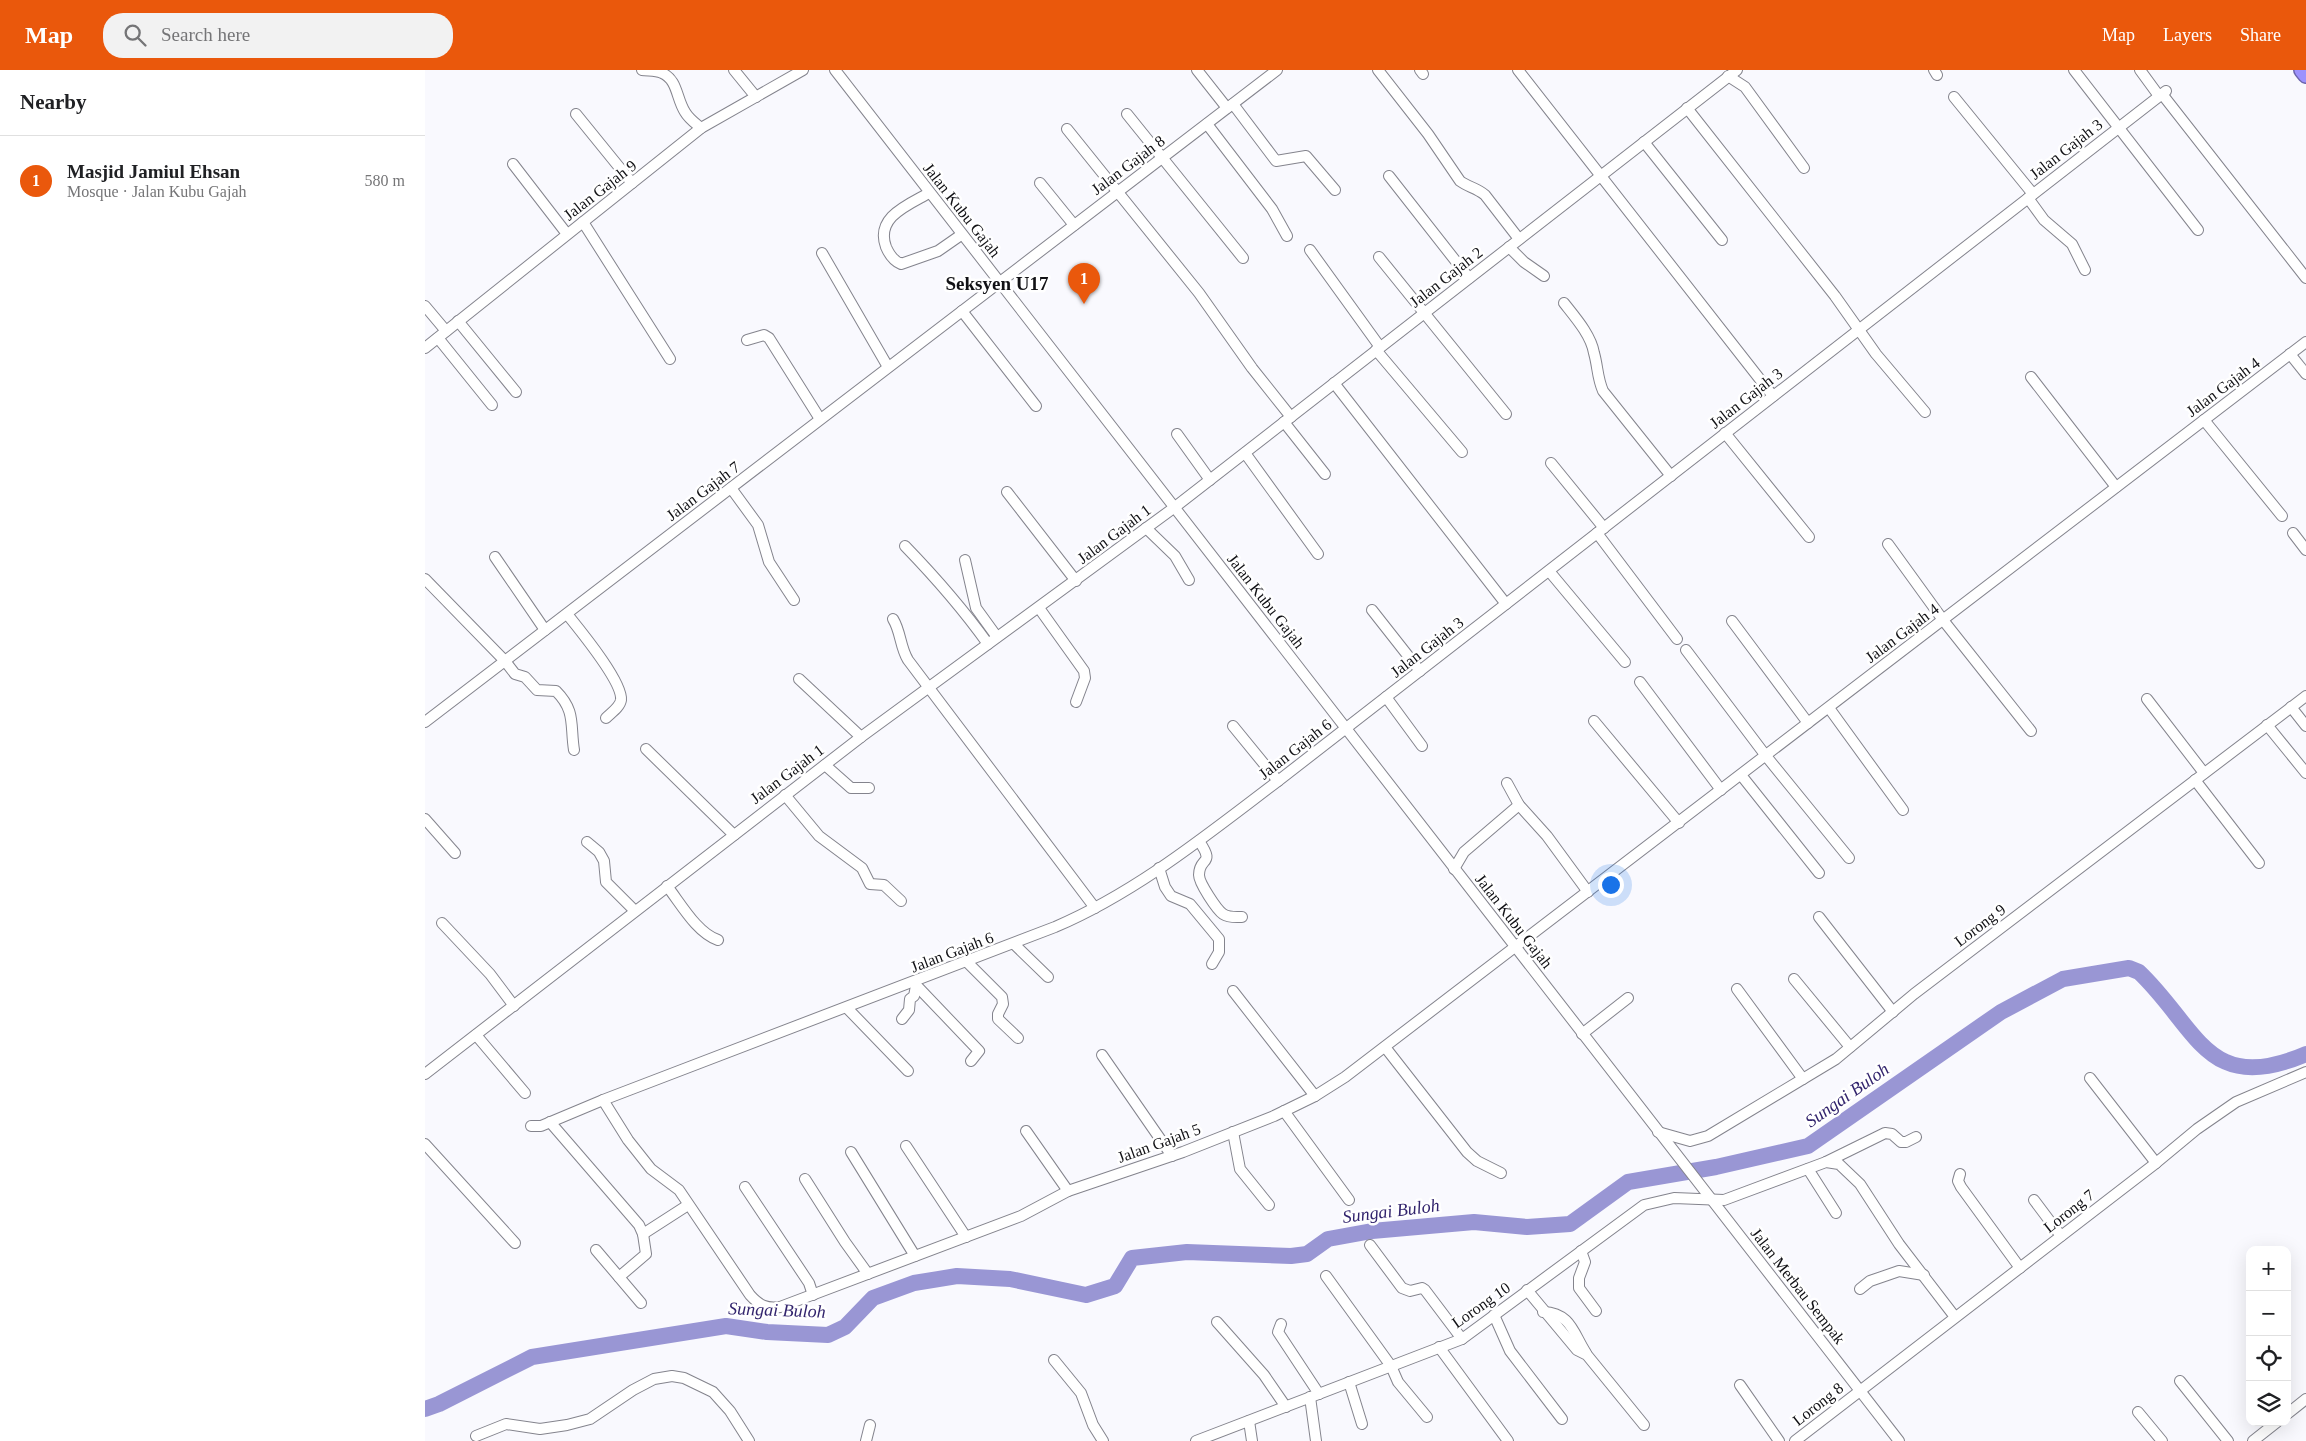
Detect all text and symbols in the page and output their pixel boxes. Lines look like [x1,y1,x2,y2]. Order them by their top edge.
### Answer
search box [103,13,453,58]
icon: search [121,21,149,49]
text: Map [25,22,73,48]
text: Search here [161,24,250,45]
text: Map [2102,25,2135,45]
text: Layers [2163,25,2212,45]
text: Share [2240,25,2281,45]
text: Nearby [20,90,87,114]
street label: Jalan Gajah 3 [2026,115,2106,183]
street label: Jalan Gajah 8 [1088,132,1168,199]
street label: Jalan Gajah 9 [560,156,640,224]
street label: Jalan Kubu Gajah [919,160,1004,261]
text: Masjid Jamiul Ehsan [67,161,240,182]
text: 1 [32,172,40,189]
text: 580 m [365,172,405,189]
text: Mosque · Jalan Kubu Gajah [67,183,247,200]
street label: Jalan Gajah 2 [1406,243,1486,311]
pin: 1 [1068,263,1100,304]
district label: Seksyen U17 [946,273,1049,294]
street label: Jalan Gajah 4 [2183,354,2263,421]
street label: Jalan Gajah 3 [1706,364,1786,432]
street label: Jalan Gajah 7 [663,458,743,525]
street label: Jalan Gajah 1 [1074,501,1154,568]
street label: Jalan Kubu Gajah [1223,551,1308,652]
street label: Jalan Gajah 4 [1862,600,1942,667]
street label: Jalan Gajah 3 [1387,613,1467,681]
street label: Jalan Gajah 6 [1255,715,1335,783]
street label: Jalan Gajah 1 [747,741,827,808]
street label: Jalan Kubu Gajah [1471,871,1556,972]
your location [1598,872,1624,898]
street label: Lorong 9 [1951,900,2009,950]
street label: Jalan Gajah 6 [908,928,996,976]
water label: Sungai Buloh [1801,1059,1893,1131]
street label: Jalan Gajah 5 [1115,1120,1203,1167]
street label: Lorong 7 [2040,1186,2098,1237]
water label: Sungai Buloh [1341,1195,1441,1227]
street label: Jalan Merbau Sempak [1747,1225,1848,1348]
map controls [2246,1246,2291,1426]
button: + [2246,1246,2291,1291]
street label: Lorong 10 [1449,1279,1514,1332]
button: − [2246,1291,2291,1336]
water label: Sungai Buloh [728,1298,826,1322]
button: locate [2246,1336,2291,1381]
street label: Lorong 8 [1789,1379,1847,1430]
button: layers [2246,1381,2291,1426]

